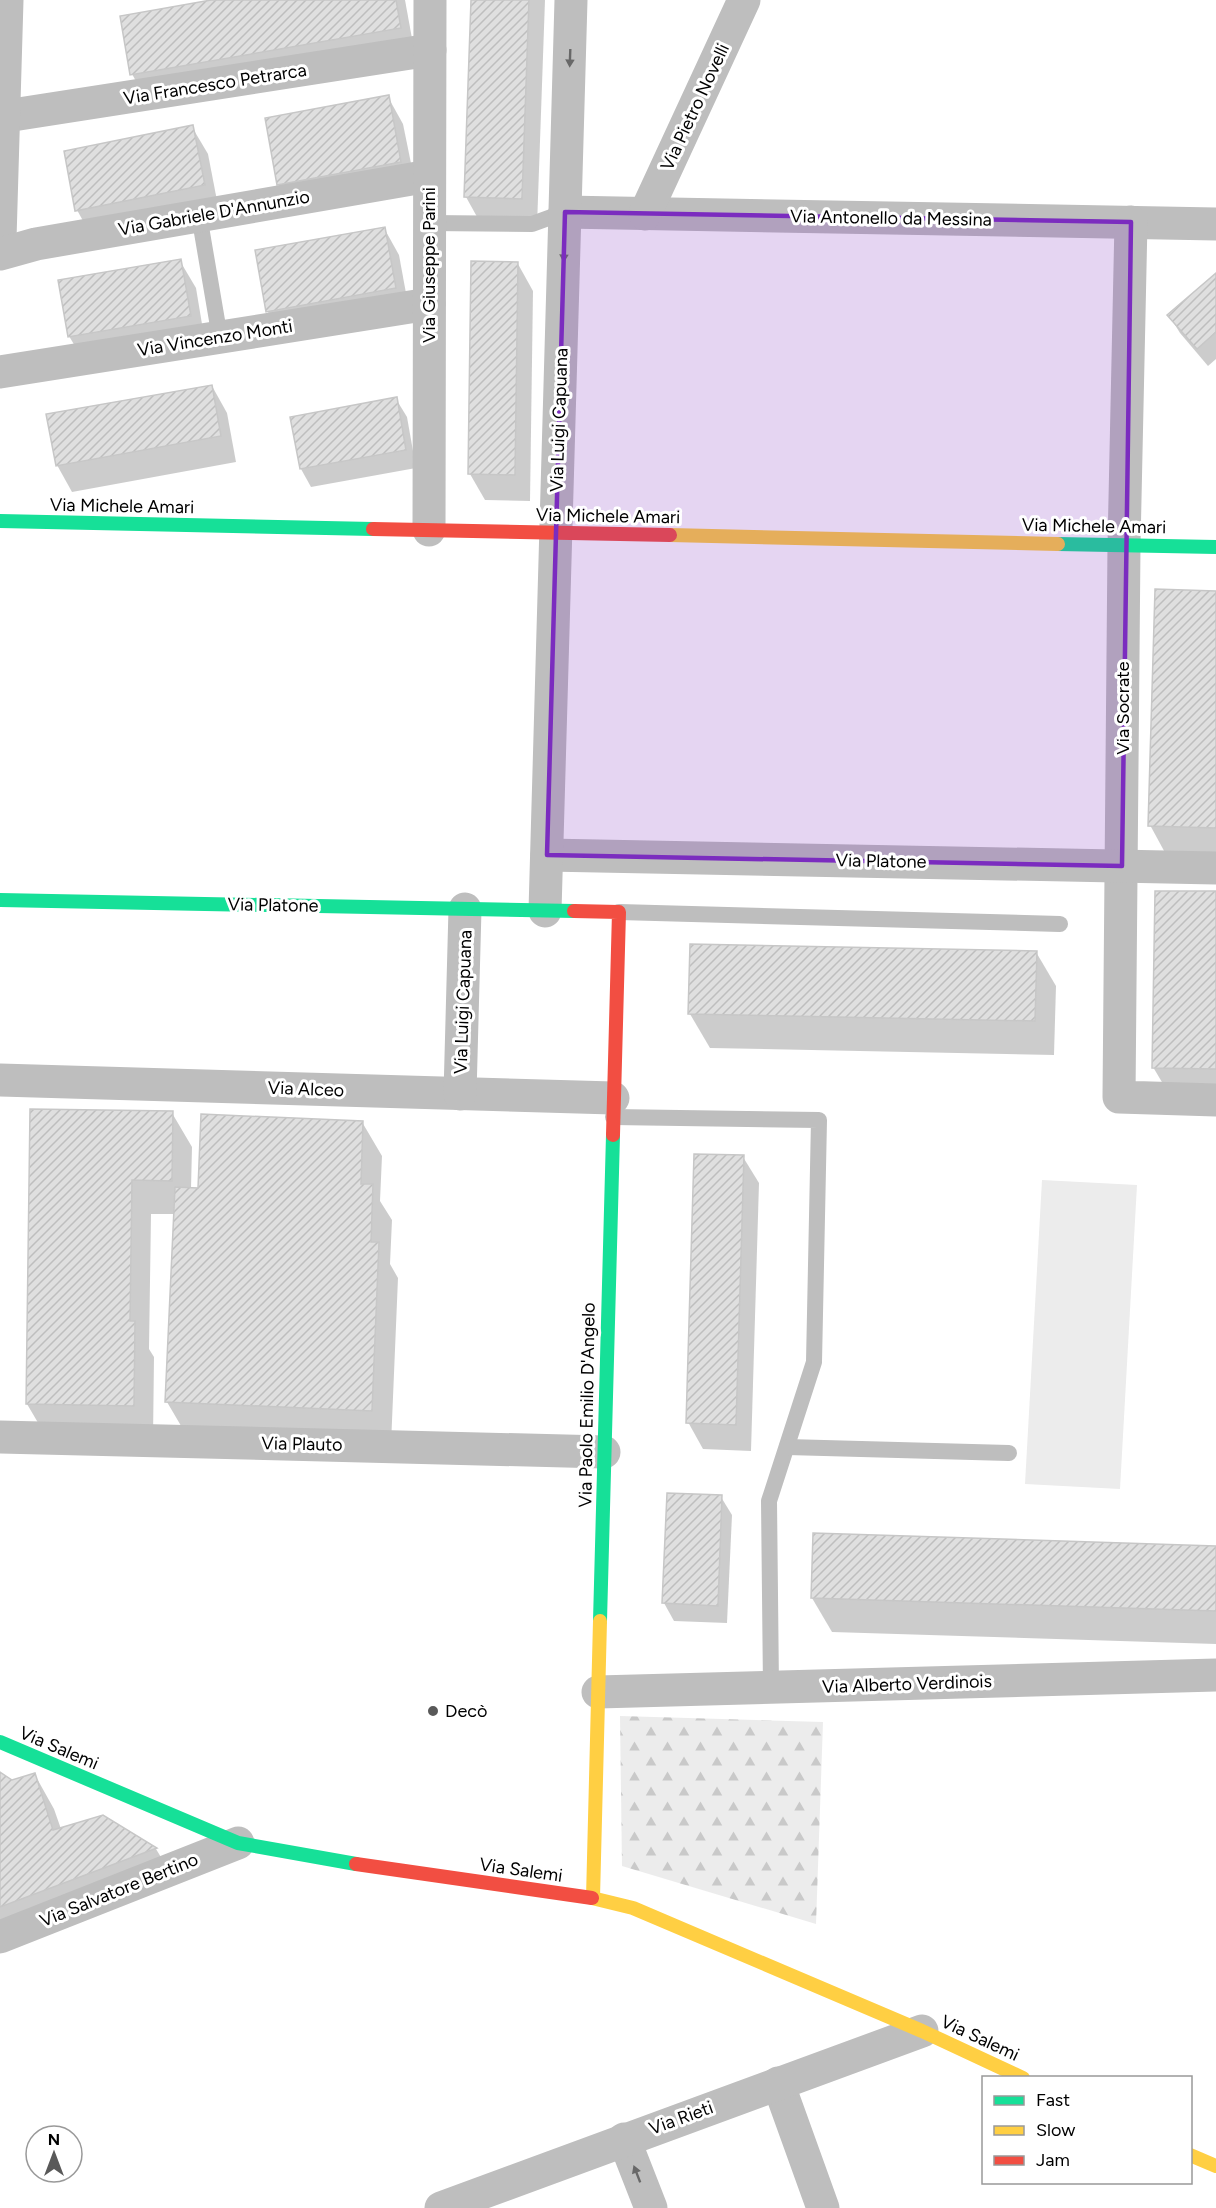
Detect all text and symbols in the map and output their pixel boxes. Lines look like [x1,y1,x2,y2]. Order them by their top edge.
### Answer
street label: Via Pietro Novelli [656,40,734,174]
one-way arrow [565,49,574,68]
street label: Via Francesco Petrarca [122,59,308,109]
street label: Via Gabriele D'Annunzio [117,185,311,241]
street label: Via Giuseppe Parini [418,187,440,343]
street label: Via Antonello da Messina [790,205,992,231]
one-way arrow [559,244,569,263]
street label: Via Vincenzo Monti [136,315,294,361]
street label: Via Luigi Capuana [545,348,573,492]
street label: Via Michele Amari [50,494,194,518]
street label: Via Michele Amari [536,504,680,528]
street label: Via Michele Amari [1022,514,1166,538]
street label: Via Socrate [1112,661,1134,755]
street label: Via Platone [835,849,927,873]
street label: Via Platone [227,893,319,917]
street label: Via Luigi Capuana [449,930,477,1074]
street label: Via Alceo [267,1077,345,1101]
street label: Via Paolo Emilio D'Angelo [574,1302,600,1508]
street label: Via Plauto [261,1432,343,1456]
street label: Via Alberto Verdinois [822,1670,992,1698]
place label: Decò [445,1700,487,1722]
marker: Decò [426,1704,440,1718]
street label: Via Salemi [16,1722,102,1774]
street label: Via Salvatore Bertino [37,1848,201,1932]
street label: Via Salemi [478,1853,564,1887]
street label: Via Salemi [937,2010,1023,2066]
legend [982,2076,1192,2184]
text: Fast [1036,2089,1070,2111]
street label: Via Rieti [646,2096,716,2140]
text: Slow [1036,2119,1075,2141]
north arrow [24,2124,84,2184]
text: N [48,2130,60,2149]
text: Jam [1036,2149,1070,2171]
one-way arrow [632,2164,642,2182]

